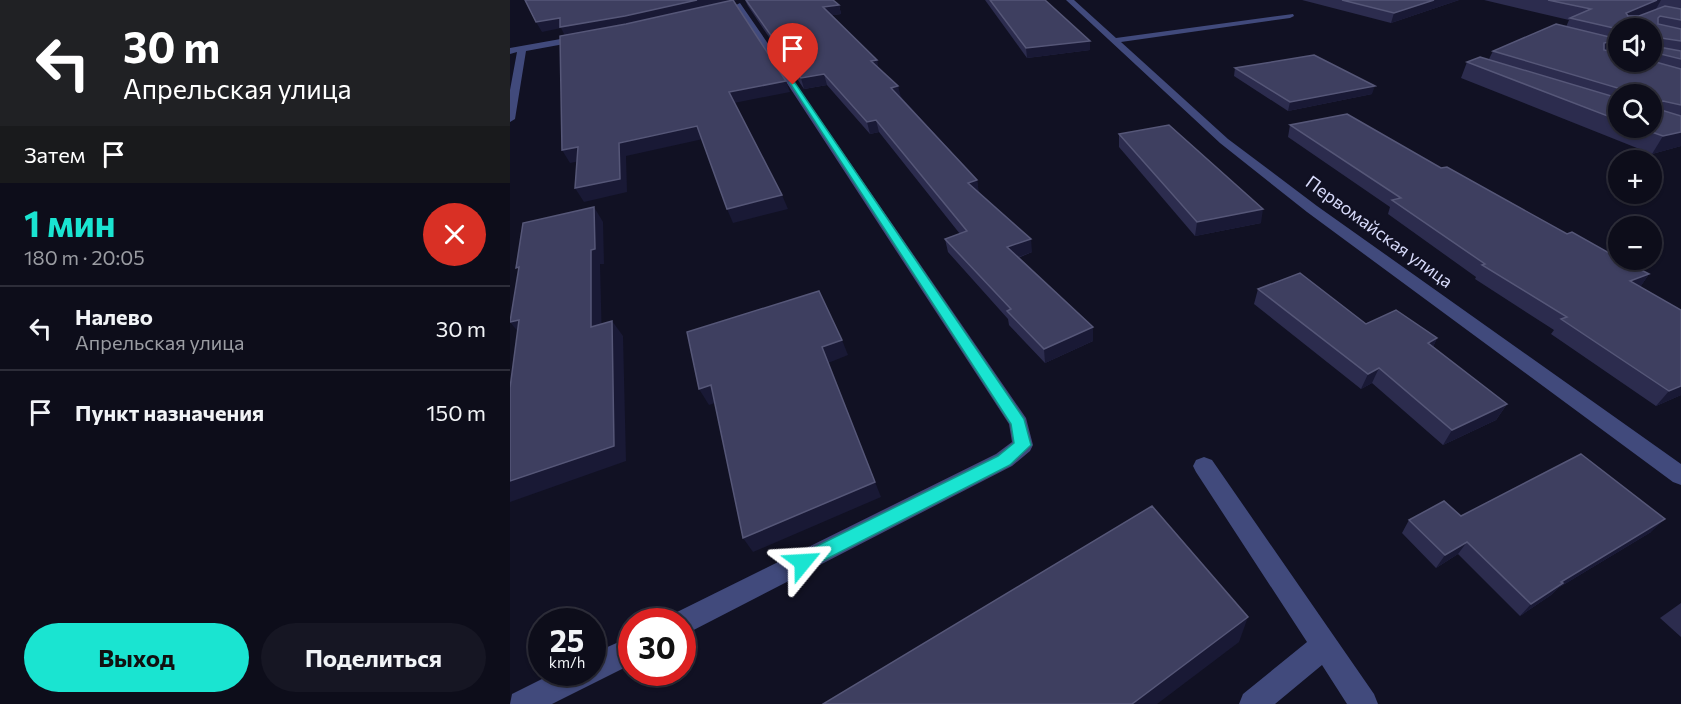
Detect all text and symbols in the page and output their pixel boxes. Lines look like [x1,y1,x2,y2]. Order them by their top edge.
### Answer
map controls [1608,18,1662,270]
button: sound [1608,18,1662,72]
text: 30 m [123,20,220,72]
pin [767,23,818,85]
icon: left [24,24,102,102]
icon: arrive [776,32,809,65]
text: Апрельская улица [123,72,352,105]
button: search [1608,84,1662,138]
icon: arrive [97,138,130,171]
text: Затем [24,141,85,168]
button: + [1608,150,1662,204]
street label: Первомайская улица [1302,171,1457,292]
text: 1 мин [24,200,116,244]
button: close [423,203,486,266]
button: − [1608,216,1662,270]
text: 180 m · 20:05 [24,245,145,269]
text: Налево [75,303,153,330]
icon: left [24,312,57,345]
text: 30 m [436,315,486,342]
text: Апрельская улица [75,330,244,354]
icon: arrive [24,396,57,429]
text: Пункт назначения [75,399,264,426]
text: 150 m [426,399,486,426]
position arrow [771,530,835,594]
speed limit sign: 30 [618,608,696,686]
text: 25 [550,621,584,658]
button: Выход [24,623,249,692]
button: Поделиться [261,623,486,692]
text: km/h [549,653,585,671]

